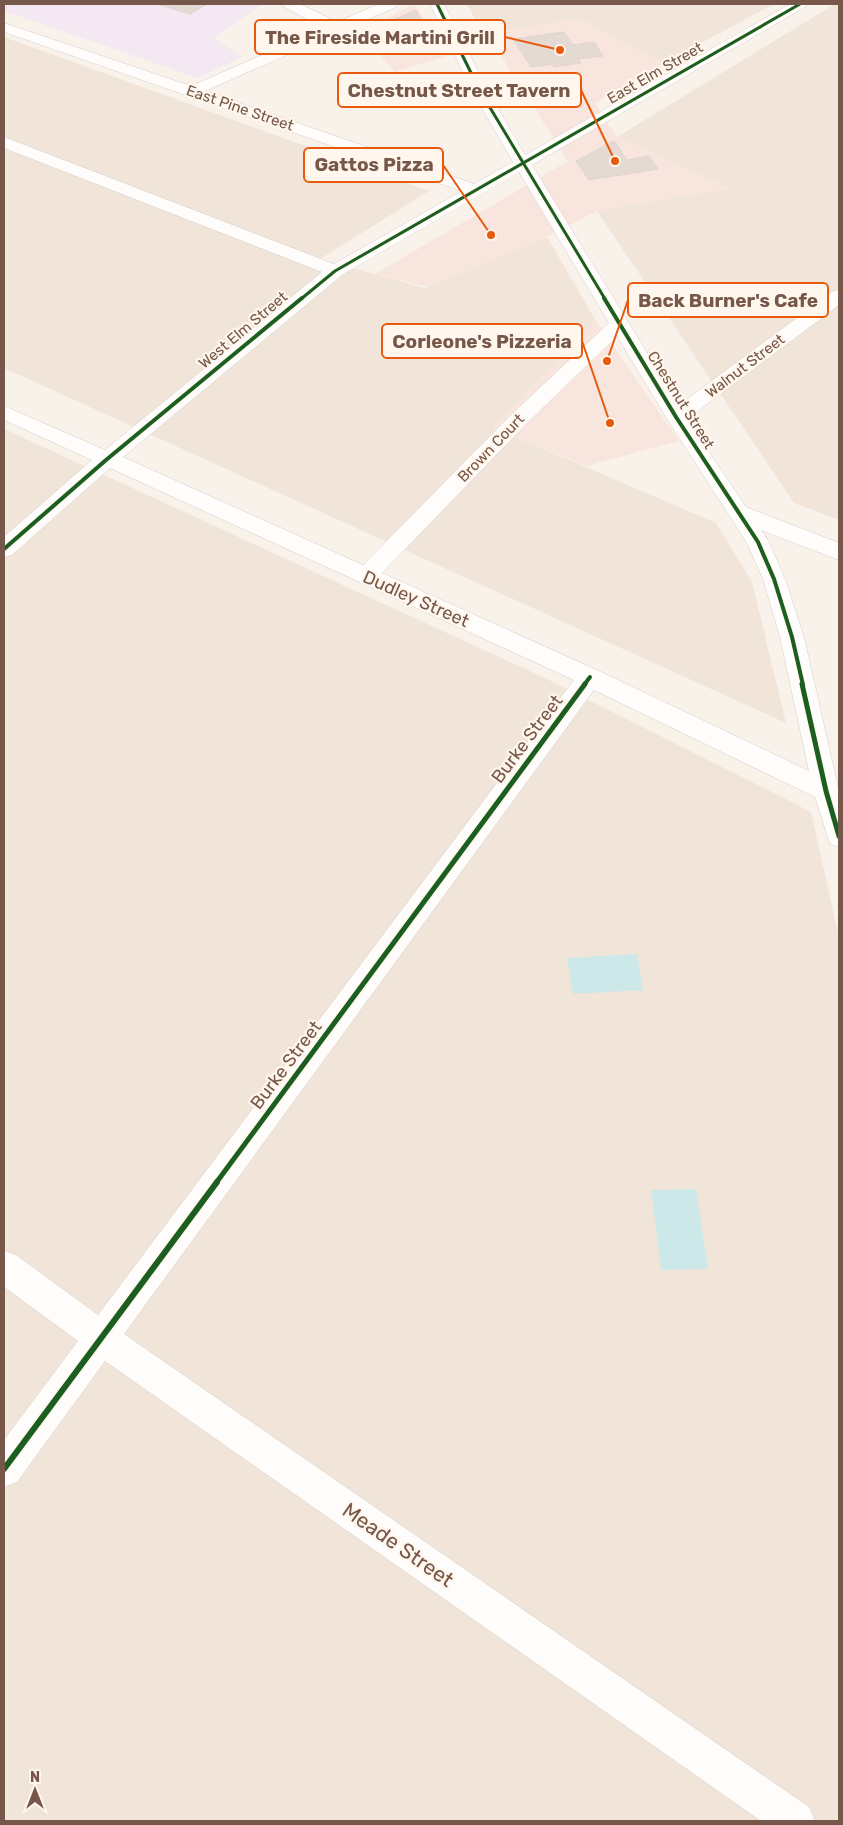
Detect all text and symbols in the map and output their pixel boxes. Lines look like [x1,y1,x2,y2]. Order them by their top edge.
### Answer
callout: The Fireside Martini Grill [255,20,505,54]
text: The Fireside Martini Grill [265,26,495,49]
street label: East Elm Street [604,38,706,108]
callout: Chestnut Street Tavern [338,73,581,107]
text: Chestnut Street Tavern [348,79,570,102]
street label: East Pine Street [184,81,296,135]
callout: Gattos Pizza [304,148,443,182]
text: Gattos Pizza [314,153,434,176]
callout: Back Burner's Cafe [628,283,828,317]
street label: West Elm Street [195,288,291,372]
text: Back Burner's Cafe [638,289,818,312]
callout: Corleone's Pizzeria [382,324,582,358]
text: Corleone's Pizzeria [392,330,572,353]
street label: Walnut Street [702,330,788,402]
street label: Chestnut Street [644,348,718,452]
street label: Brown Court [454,410,528,486]
street label: Dudley Street [359,566,473,632]
street label: Burke Street [487,690,567,788]
street label: Burke Street [246,1016,326,1114]
street label: Meade Street [338,1497,459,1592]
north arrow [10,1765,60,1815]
text: N [30,1769,40,1786]

